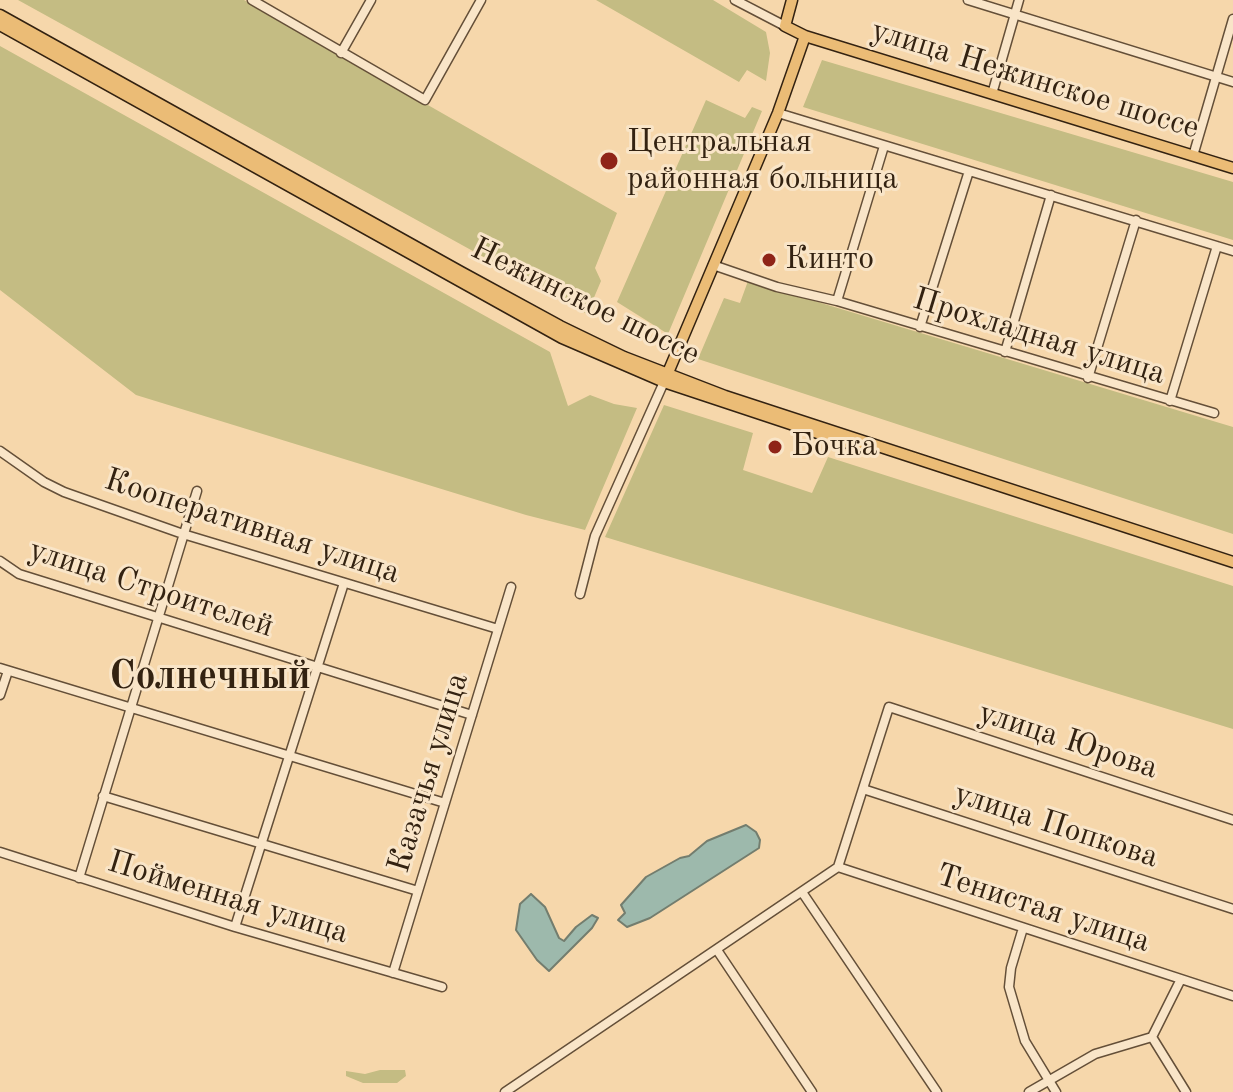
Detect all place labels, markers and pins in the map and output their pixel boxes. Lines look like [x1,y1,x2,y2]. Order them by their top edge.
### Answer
place label: Центральная районная больница [627,124,898,199]
marker: Центральная районная больница [598,150,620,172]
place label: Кинто [785,241,874,279]
marker: Кинто [760,251,778,269]
place label: Бочка [791,428,877,466]
marker: Бочка [766,438,784,456]

